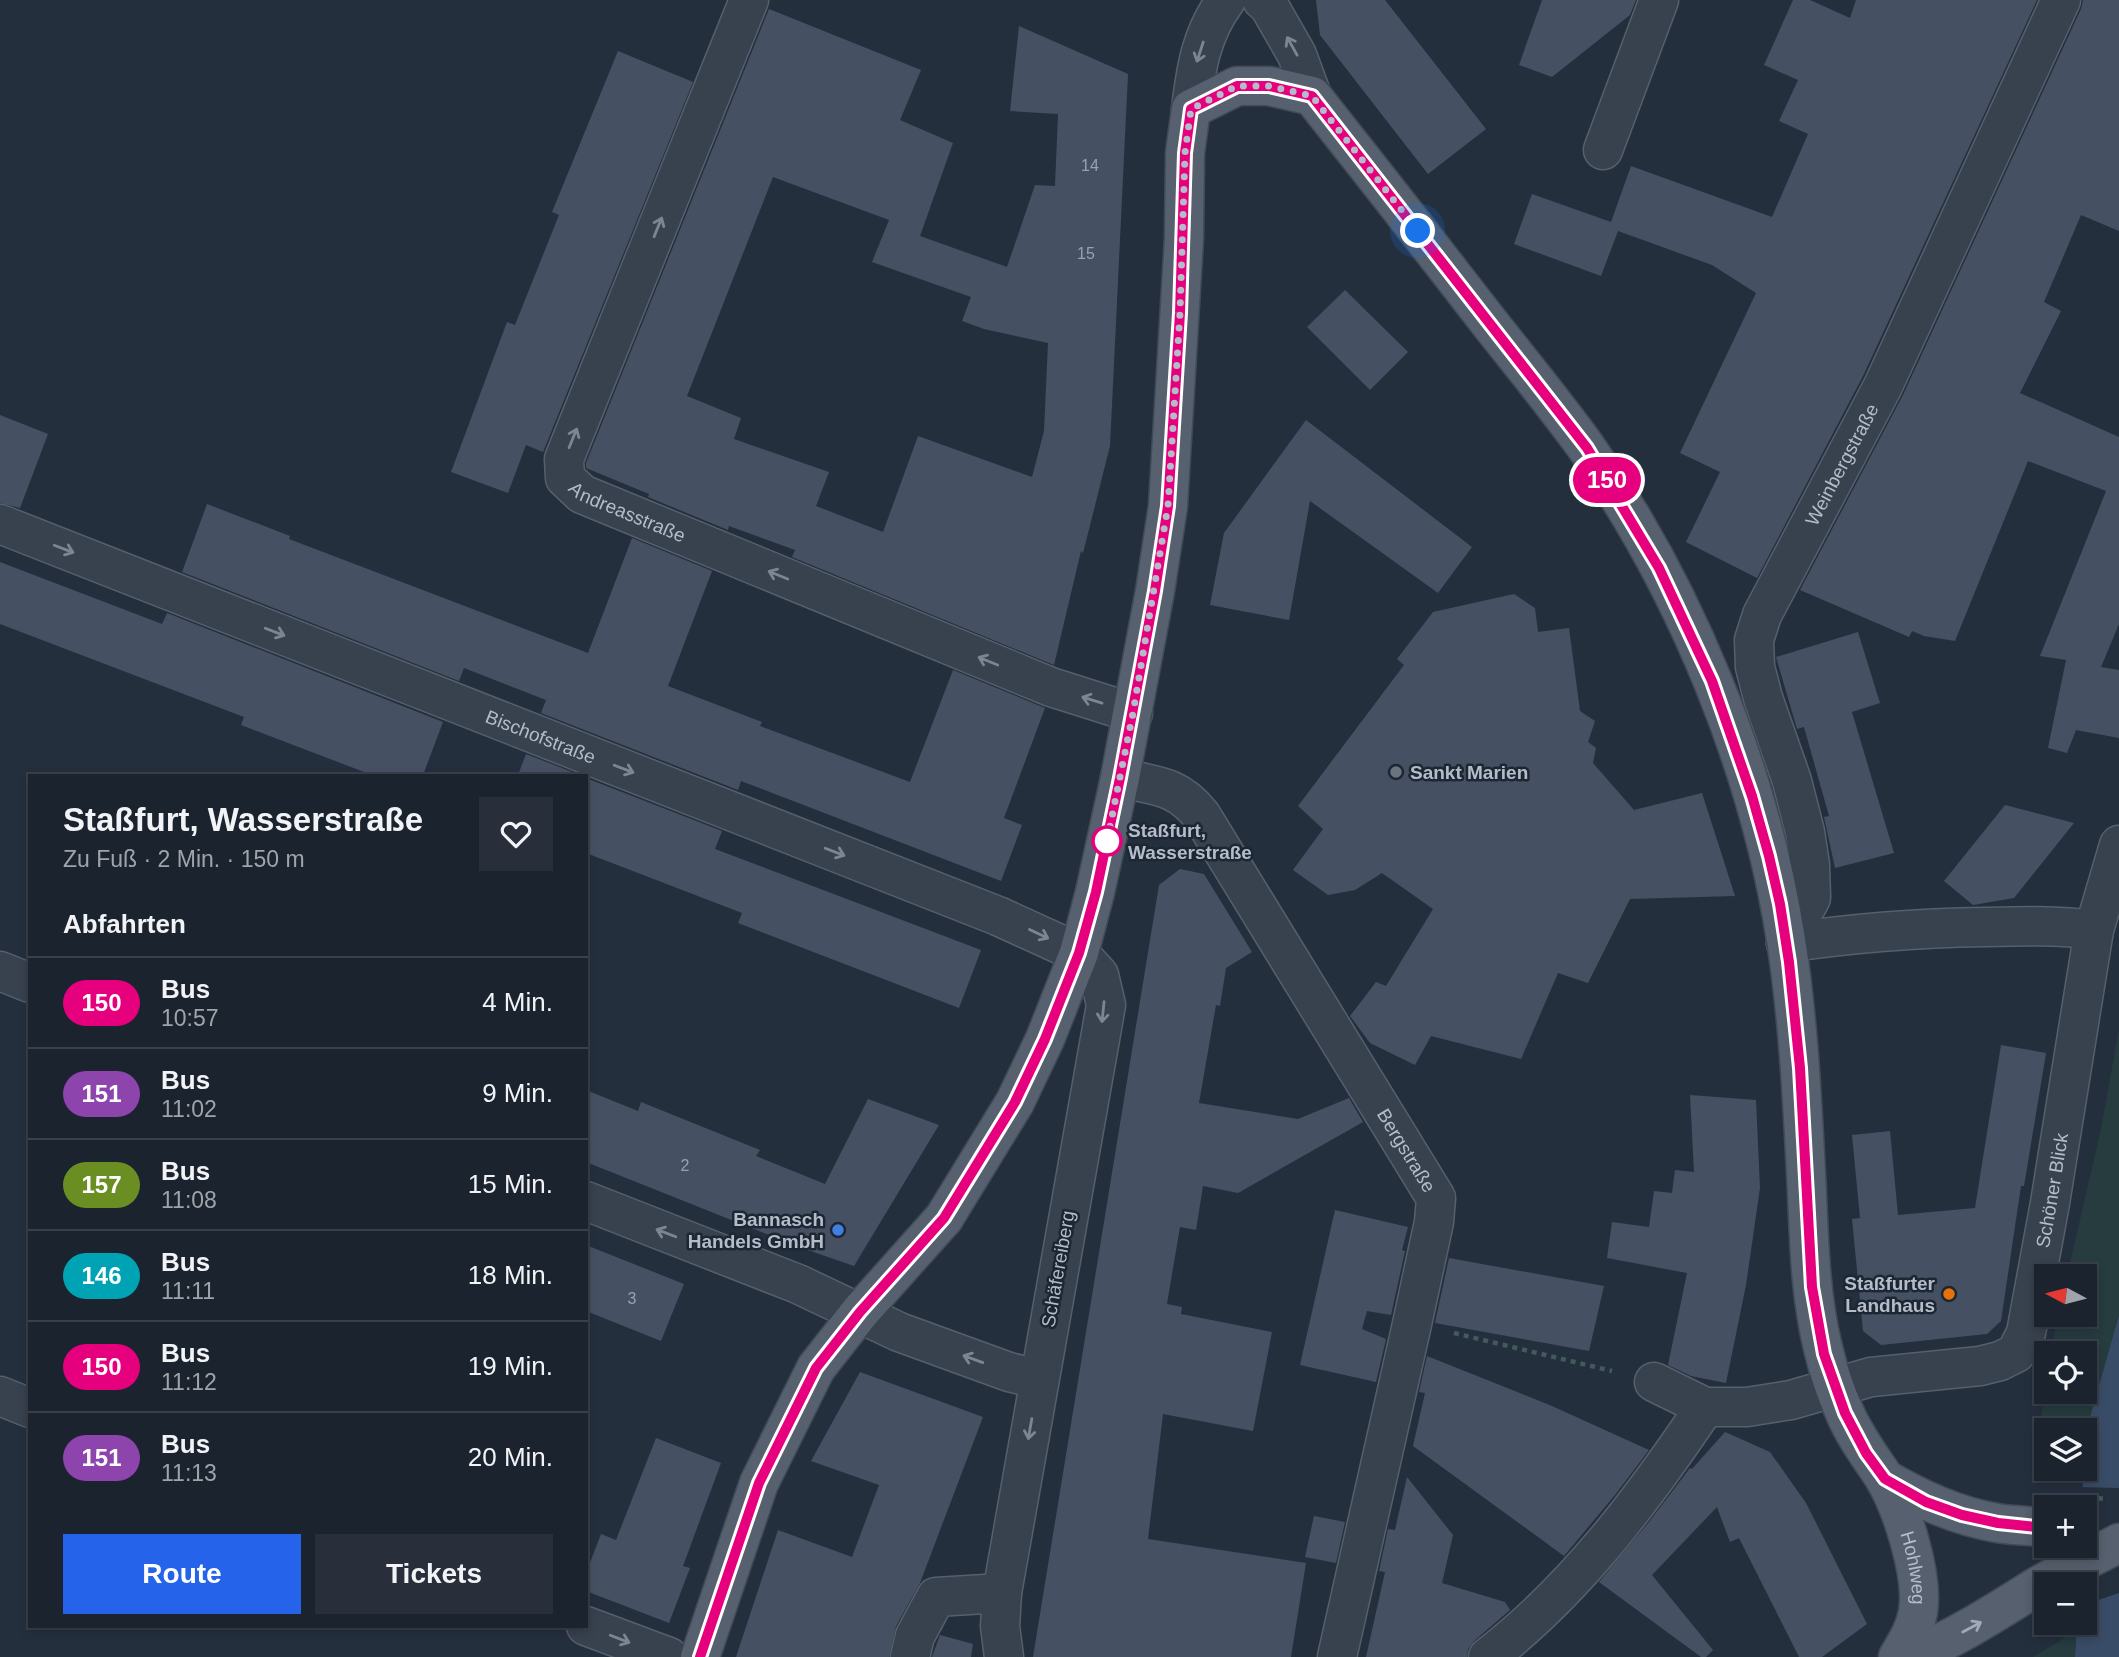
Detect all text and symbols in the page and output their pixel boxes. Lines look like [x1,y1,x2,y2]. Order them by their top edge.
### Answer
one-way arrow [1285,36,1299,56]
one-way arrow [1193,41,1206,63]
house number: 14 [1081,157,1099,174]
your location [1400,213,1435,248]
one-way arrow [652,217,665,239]
house number: 15 [1077,245,1095,262]
street label: Weinbergstraße [1801,400,1882,529]
one-way arrow [567,428,580,450]
line badge: 150 [1567,457,1647,503]
text: 150 [1587,466,1627,493]
street label: Andreasstraße [565,477,689,546]
one-way arrow [52,543,74,556]
one-way arrow [768,567,789,580]
one-way arrow [264,627,286,640]
one-way arrow [978,654,1000,667]
one-way arrow [1082,693,1104,705]
street label: Bischofstraße [483,705,599,767]
place label: Sankt Marien [1410,762,1528,783]
one-way arrow [612,764,634,777]
marker: Sankt Marien [1388,764,1404,780]
button: heart [479,797,553,871]
text: Staßfurt, Wasserstraße [63,801,423,838]
place label: Staßfurt, Wasserstraße [1128,820,1252,863]
marker: Staßfurt, Wasserstraße [1092,826,1122,856]
text: Zu Fuß · 2 Min. · 150 m [63,846,305,872]
one-way arrow [824,847,846,860]
text: Abfahrten [63,909,186,939]
one-way arrow [1028,928,1049,941]
text: Bus [161,974,210,1004]
text: 4 Min. [482,987,553,1017]
text: 150 [81,989,122,1016]
one-way arrow [1097,1000,1110,1023]
text: 10:57 [161,1005,219,1031]
text: Bus [161,1065,210,1095]
text: 9 Min. [482,1078,553,1108]
text: 151 [81,1080,122,1107]
text: 11:02 [161,1096,217,1122]
street label: Bergstraße [1373,1105,1440,1196]
street label: Schöner Blick [2031,1131,2072,1249]
text: Bus [161,1156,210,1186]
house number: 2 [681,1157,690,1174]
text: 15 Min. [468,1169,553,1199]
text: 157 [81,1171,122,1198]
text: 11:08 [161,1187,217,1213]
place label: Bannasch Handels GmbH [688,1209,824,1252]
street label: Schäfereiberg [1037,1209,1079,1329]
marker: Bannasch Handels GmbH [830,1222,846,1238]
one-way arrow [655,1225,677,1238]
text: Bus [161,1247,210,1277]
text: 18 Min. [468,1260,553,1290]
text: 146 [81,1262,122,1289]
north arrow [2034,1264,2096,1326]
map controls [2034,1264,2097,1635]
place label: Staßfurter Landhaus [1844,1273,1936,1316]
text: 11:11 [161,1278,215,1304]
marker: Staßfurter Landhaus [1941,1286,1957,1302]
house number: 3 [628,1290,637,1307]
text: Bus [161,1338,210,1368]
button: locate [2034,1341,2097,1404]
text: 19 Min. [468,1351,553,1381]
one-way arrow [963,1352,985,1364]
text: 150 [81,1353,122,1380]
text: 11:12 [161,1369,217,1395]
one-way arrow [1022,1417,1036,1440]
button: layers [2034,1418,2097,1481]
text: Bus [161,1429,210,1459]
text: 20 Min. [468,1442,553,1472]
text: 151 [81,1444,122,1471]
text: 11:13 [161,1460,217,1486]
button: + [2034,1495,2097,1558]
street label: Hohlweg [1897,1529,1930,1605]
button: Route [63,1534,301,1614]
button: Tickets [315,1534,553,1614]
button: − [2034,1572,2097,1635]
one-way arrow [1961,1620,1981,1634]
one-way arrow [608,1634,630,1647]

